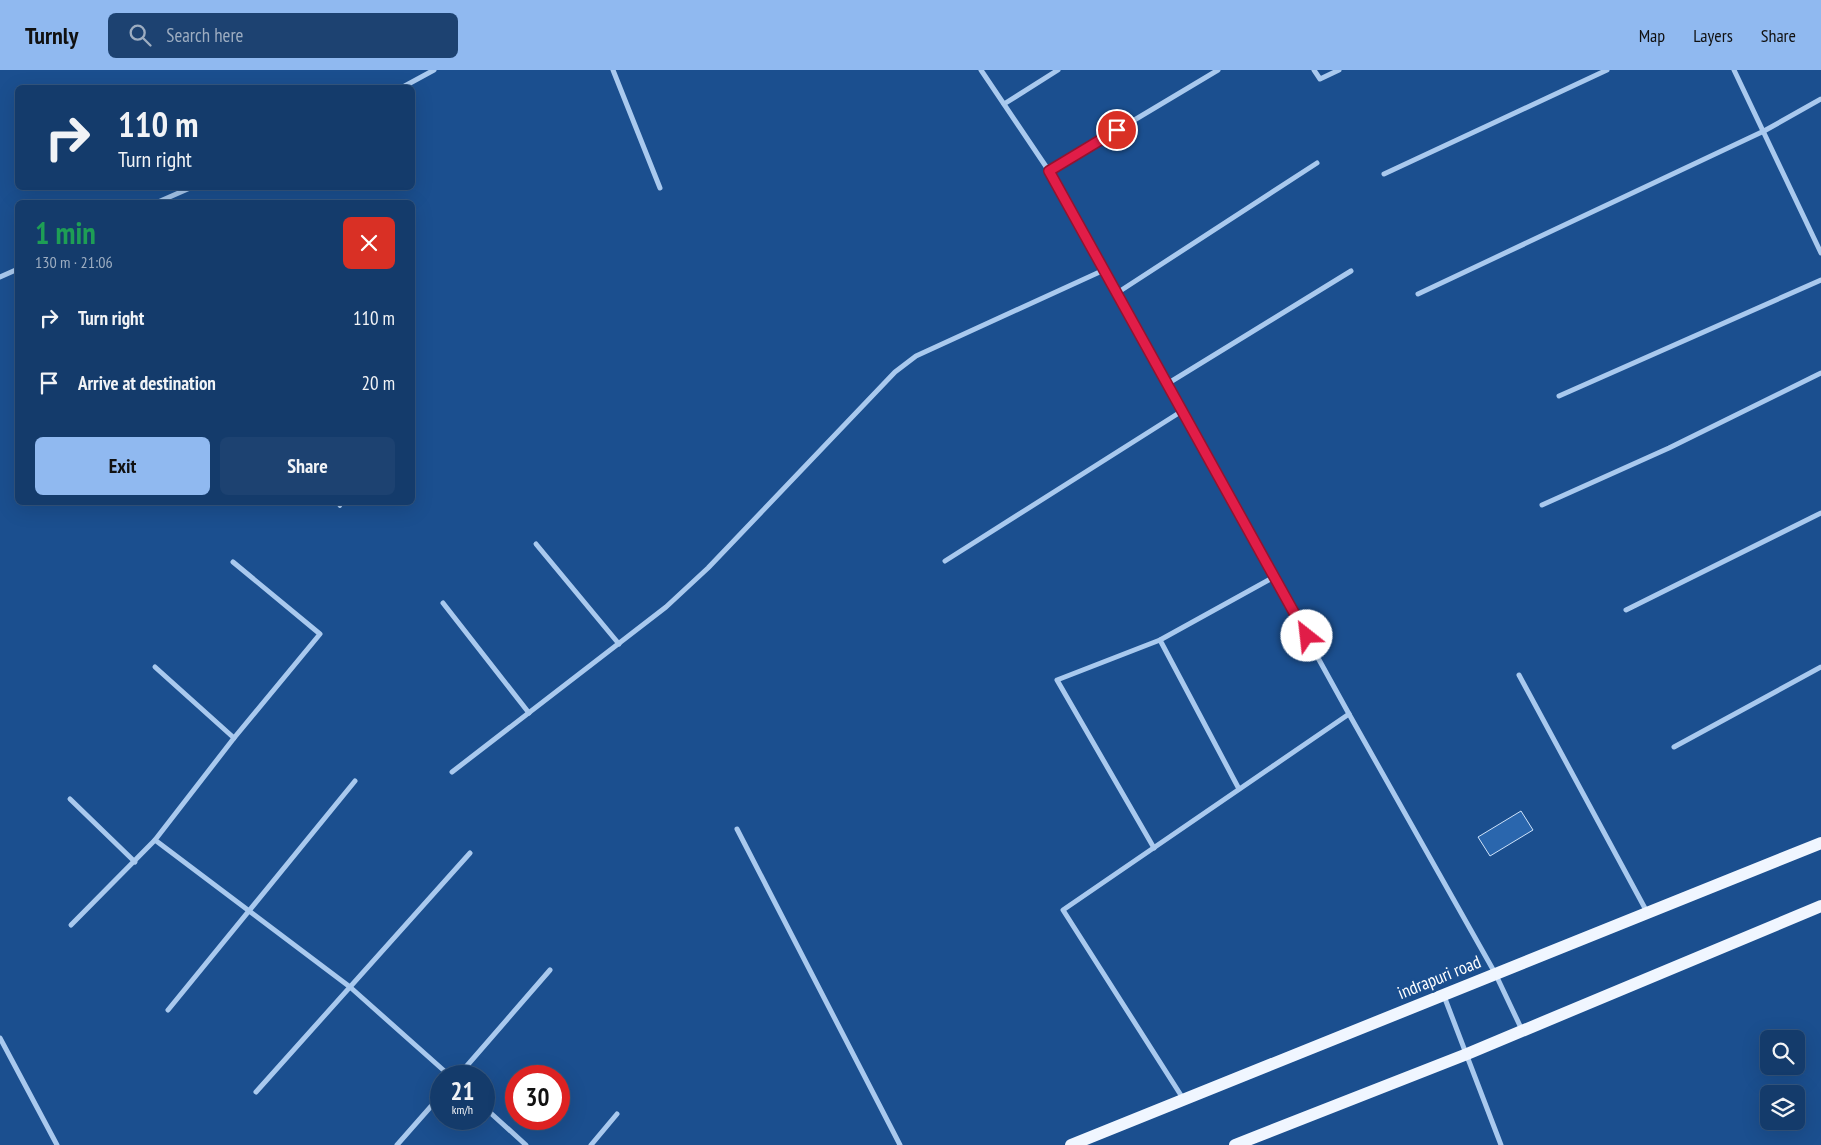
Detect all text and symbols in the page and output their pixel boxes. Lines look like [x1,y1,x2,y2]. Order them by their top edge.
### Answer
search box [108,13,458,58]
text: Turnly [25,20,78,51]
icon: search [126,21,154,49]
text: Search here [166,23,243,47]
text: Map [1639,24,1665,47]
text: Layers [1693,24,1733,47]
text: Share [1761,24,1796,47]
text: 110 m [118,101,199,147]
icon: right [35,105,100,170]
pin [1096,109,1138,151]
icon: arrive [1103,116,1131,144]
text: Turn right [118,145,192,173]
text: 1 min [35,213,96,252]
button: close [343,217,395,269]
text: 130 m · 21:06 [35,252,113,272]
icon: right [35,304,63,332]
text: Turn right [78,306,144,330]
text: 110 m [353,306,395,330]
icon: arrive [35,369,63,397]
text: Arrive at destination [78,371,216,395]
text: 20 m [362,371,395,395]
button: Exit [35,437,210,495]
button: Share [220,437,395,495]
position arrow [1280,609,1332,661]
street label: indrapuri road [1394,950,1484,1004]
map controls [1760,1030,1805,1130]
button: search [1760,1030,1805,1075]
speed limit sign: 30 [505,1065,570,1130]
text: 21 [451,1075,474,1107]
button: layers [1760,1085,1805,1130]
text: km/h [452,1102,473,1117]

